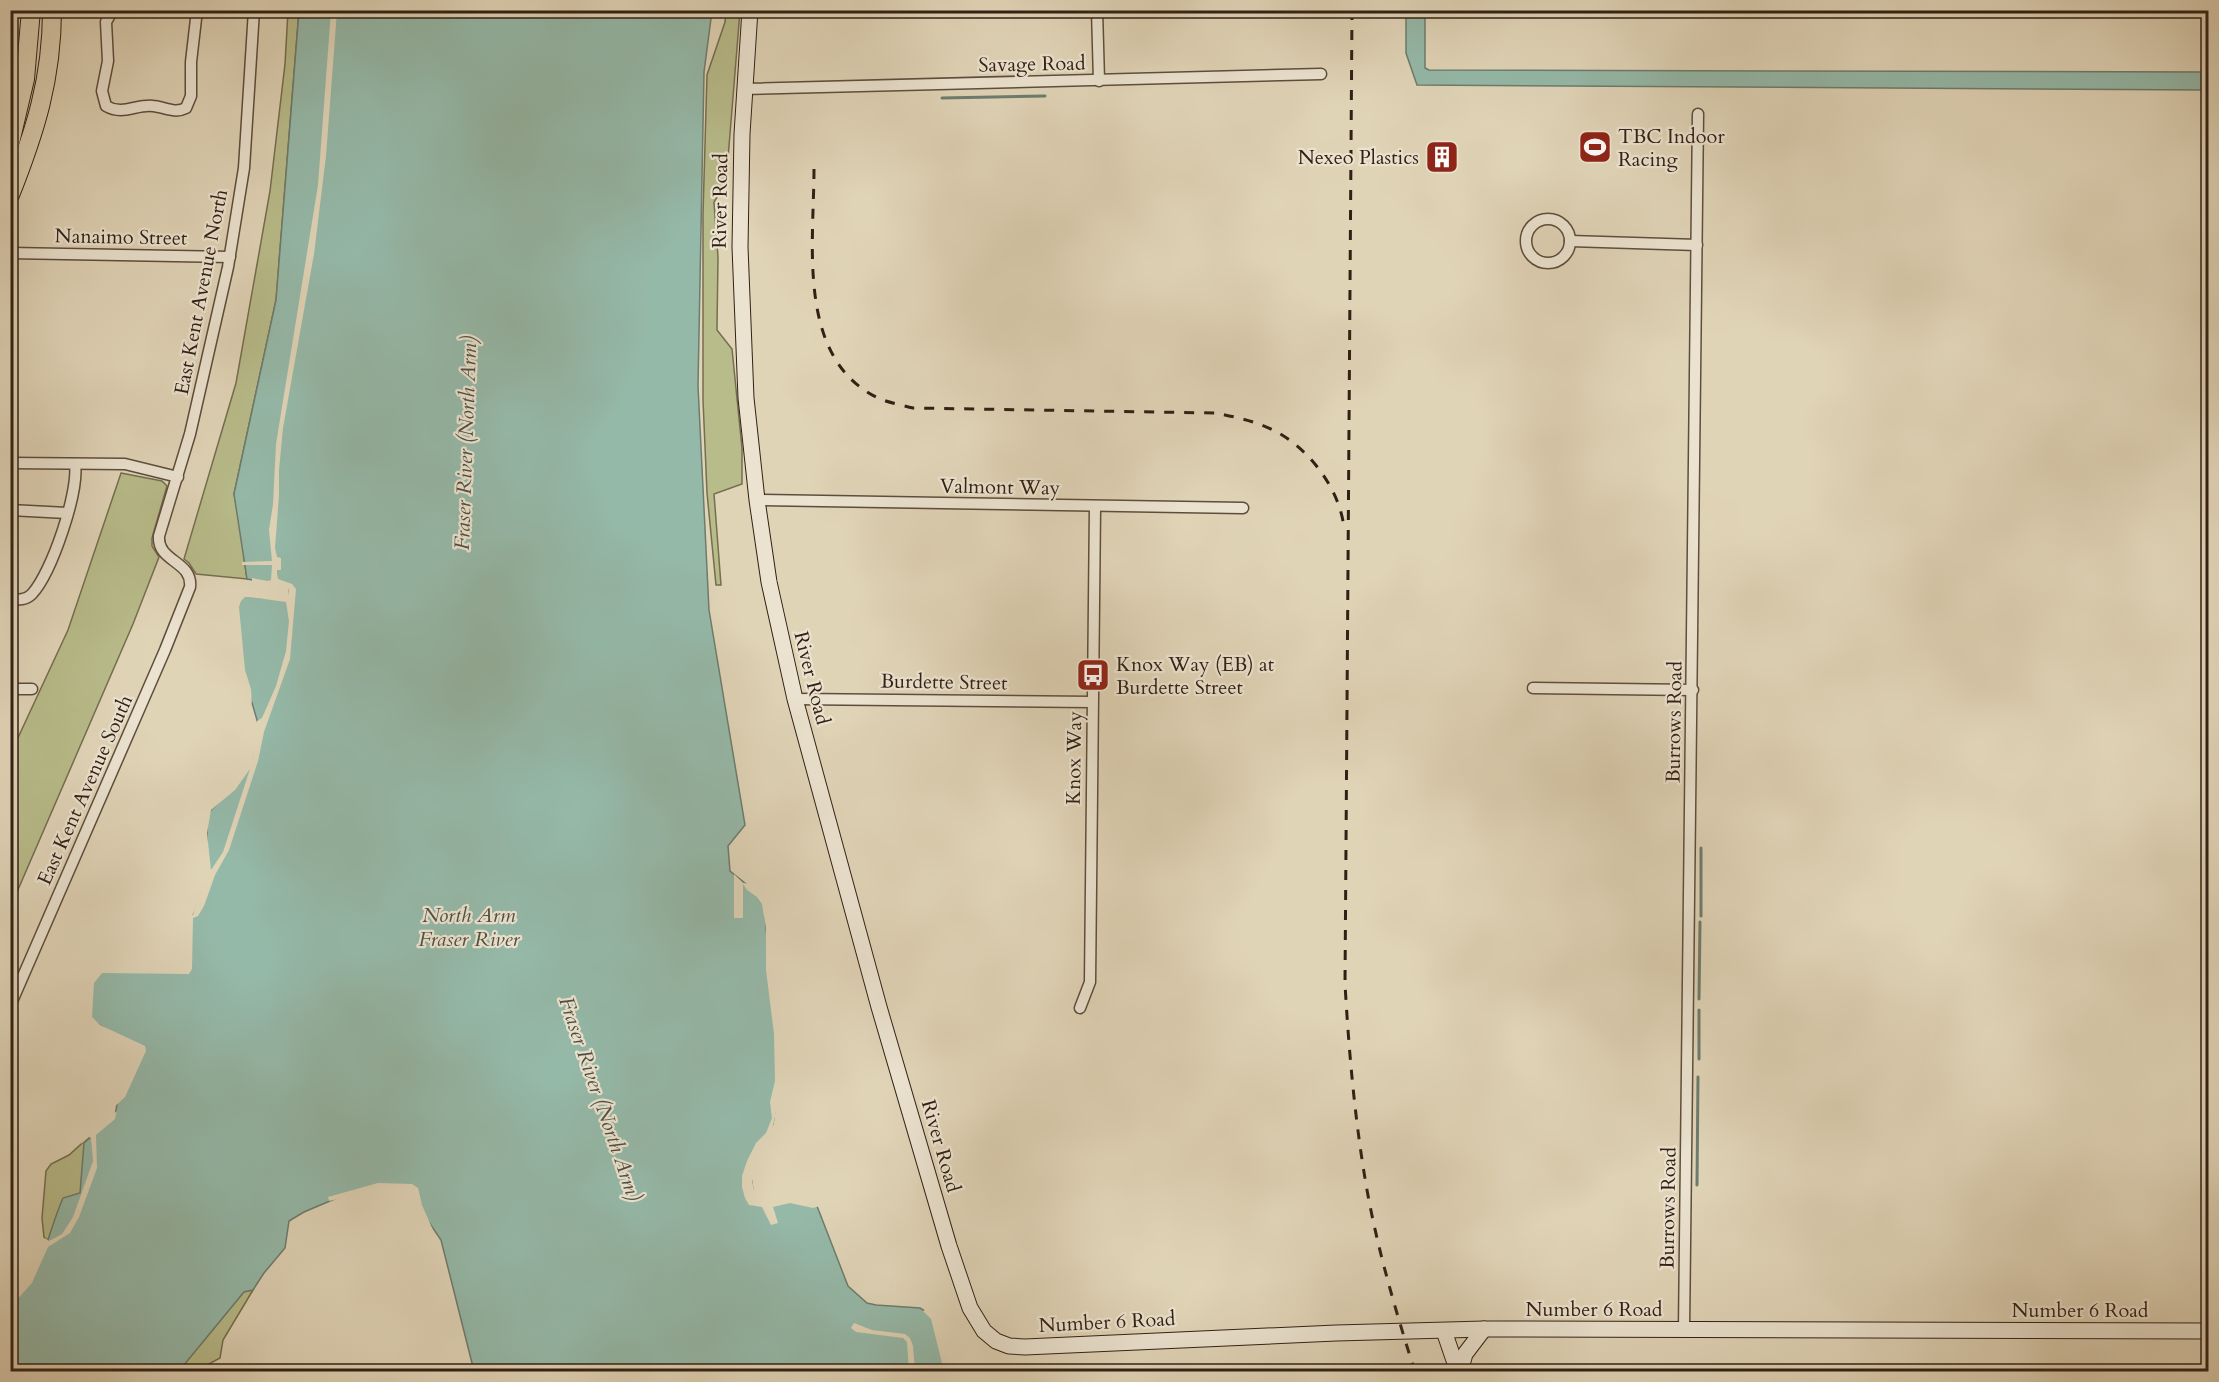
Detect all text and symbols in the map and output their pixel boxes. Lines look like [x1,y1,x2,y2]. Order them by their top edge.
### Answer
street label: Savage Road [978,50,1086,78]
place label: TBC Indoor Racing [1618,123,1725,173]
sports icon: TBC Indoor Racing [1577,129,1613,165]
building icon: Nexeo Plastics [1424,139,1460,175]
place label: Nexeo Plastics [1298,144,1419,171]
street label: River Road [706,153,734,249]
street label: East Kent Avenue North [168,187,234,397]
street label: Nanaimo Street [54,222,188,252]
water label: Fraser River (North Arm) [448,335,484,551]
street label: Valmont Way [940,472,1061,502]
street label: River Road [787,628,837,728]
place label: Knox Way (EB) at Burdette Street [1116,651,1275,701]
bus stop icon: Knox Way (EB) at Burdette Street [1075,657,1111,693]
street label: Burrows Road [1659,660,1689,783]
street label: Burdette Street [880,667,1008,697]
street label: East Kent Avenue South [31,691,139,889]
street label: Knox Way [1060,711,1088,805]
water label: North Arm Fraser River [418,901,521,954]
water label: Fraser River (North Arm) [551,993,649,1205]
street label: River Road [915,1096,967,1196]
street label: Burrows Road [1653,1146,1683,1269]
street label: Number 6 Road [1525,1296,1663,1323]
street label: Number 6 Road [2011,1297,2149,1324]
street label: Number 6 Road [1038,1305,1176,1339]

